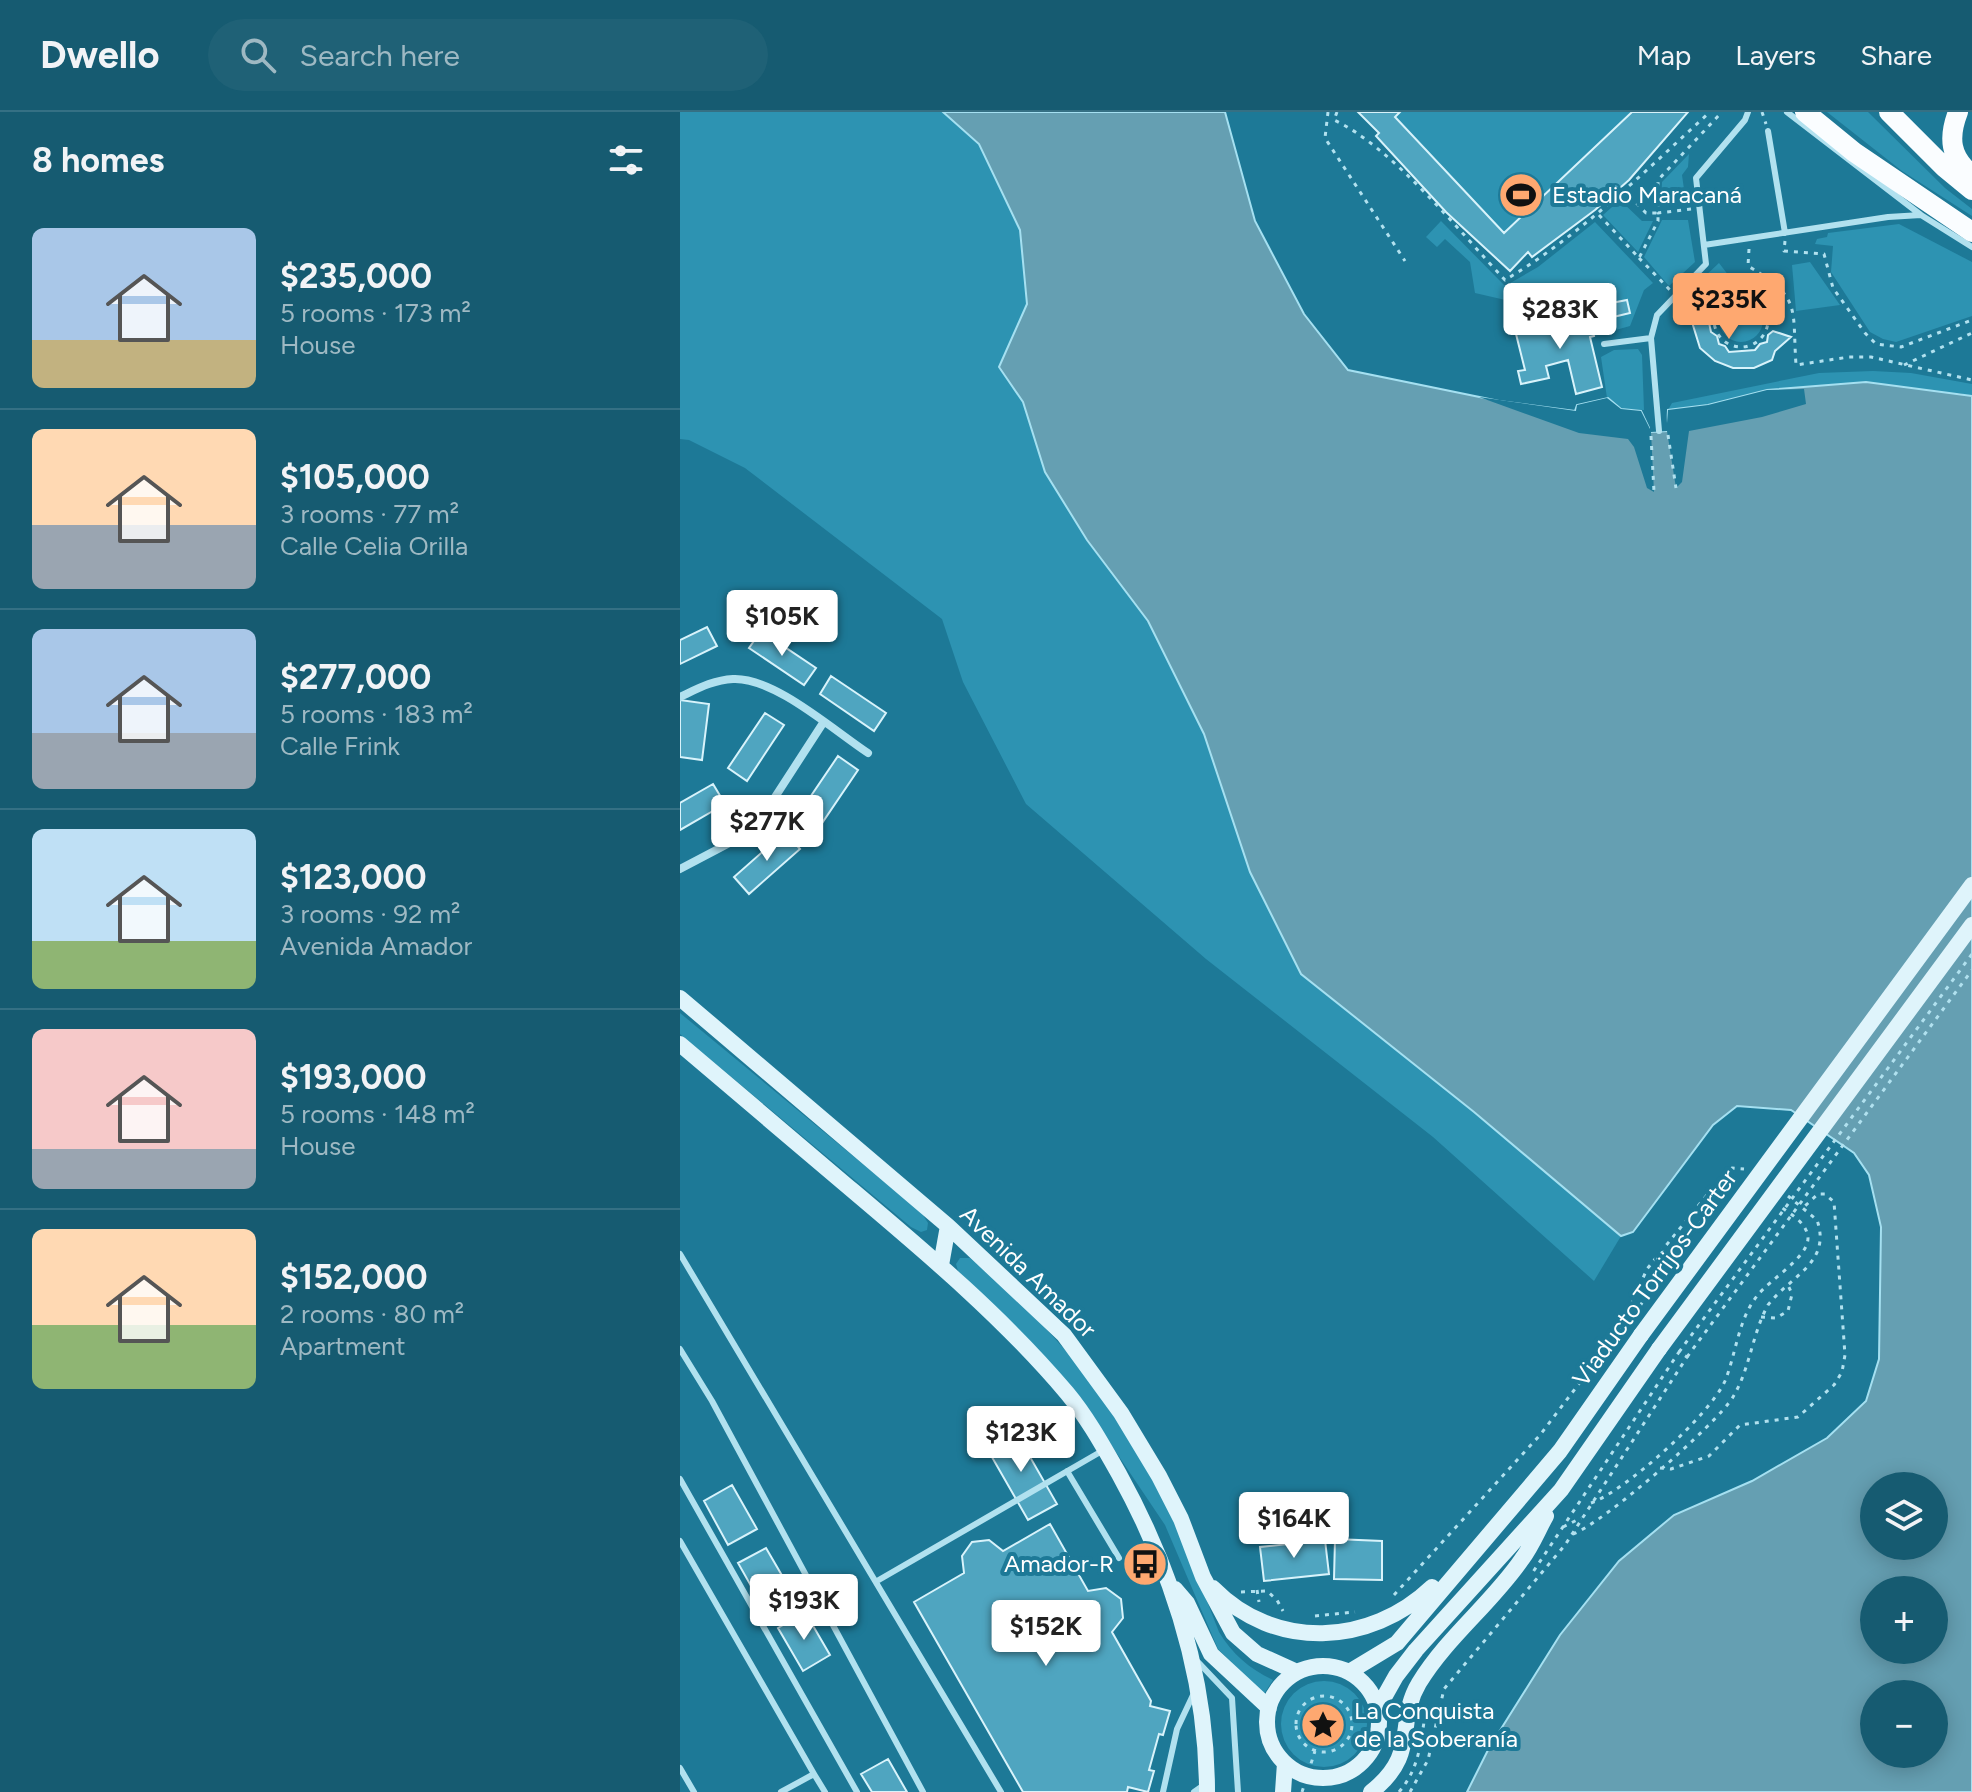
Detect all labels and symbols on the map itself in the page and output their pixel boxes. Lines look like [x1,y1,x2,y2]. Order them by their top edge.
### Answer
sports icon: Estadio Maracaná [1497,171,1545,219]
place label: Estadio Maracaná [1552,180,1742,209]
pin: $235K [1673,273,1785,341]
pin: $283K [1504,283,1616,351]
pin: $105K [726,590,838,658]
pin: $277K [711,795,823,863]
street label: Viaducto Torrijos-Carter [1566,1164,1743,1392]
street label: Avenida Amador [954,1200,1102,1344]
pin: $123K [965,1406,1077,1474]
pin: $164K [1238,1492,1350,1560]
bus stop icon: Amador-R [1121,1540,1169,1588]
place label: Amador-R [1004,1549,1114,1578]
pin: $193K [748,1574,860,1642]
pin: $152K [990,1600,1102,1668]
place label: La Conquista de la Soberanía [1354,1696,1518,1753]
place icon: La Conquista de la Soberanía [1299,1701,1347,1749]

